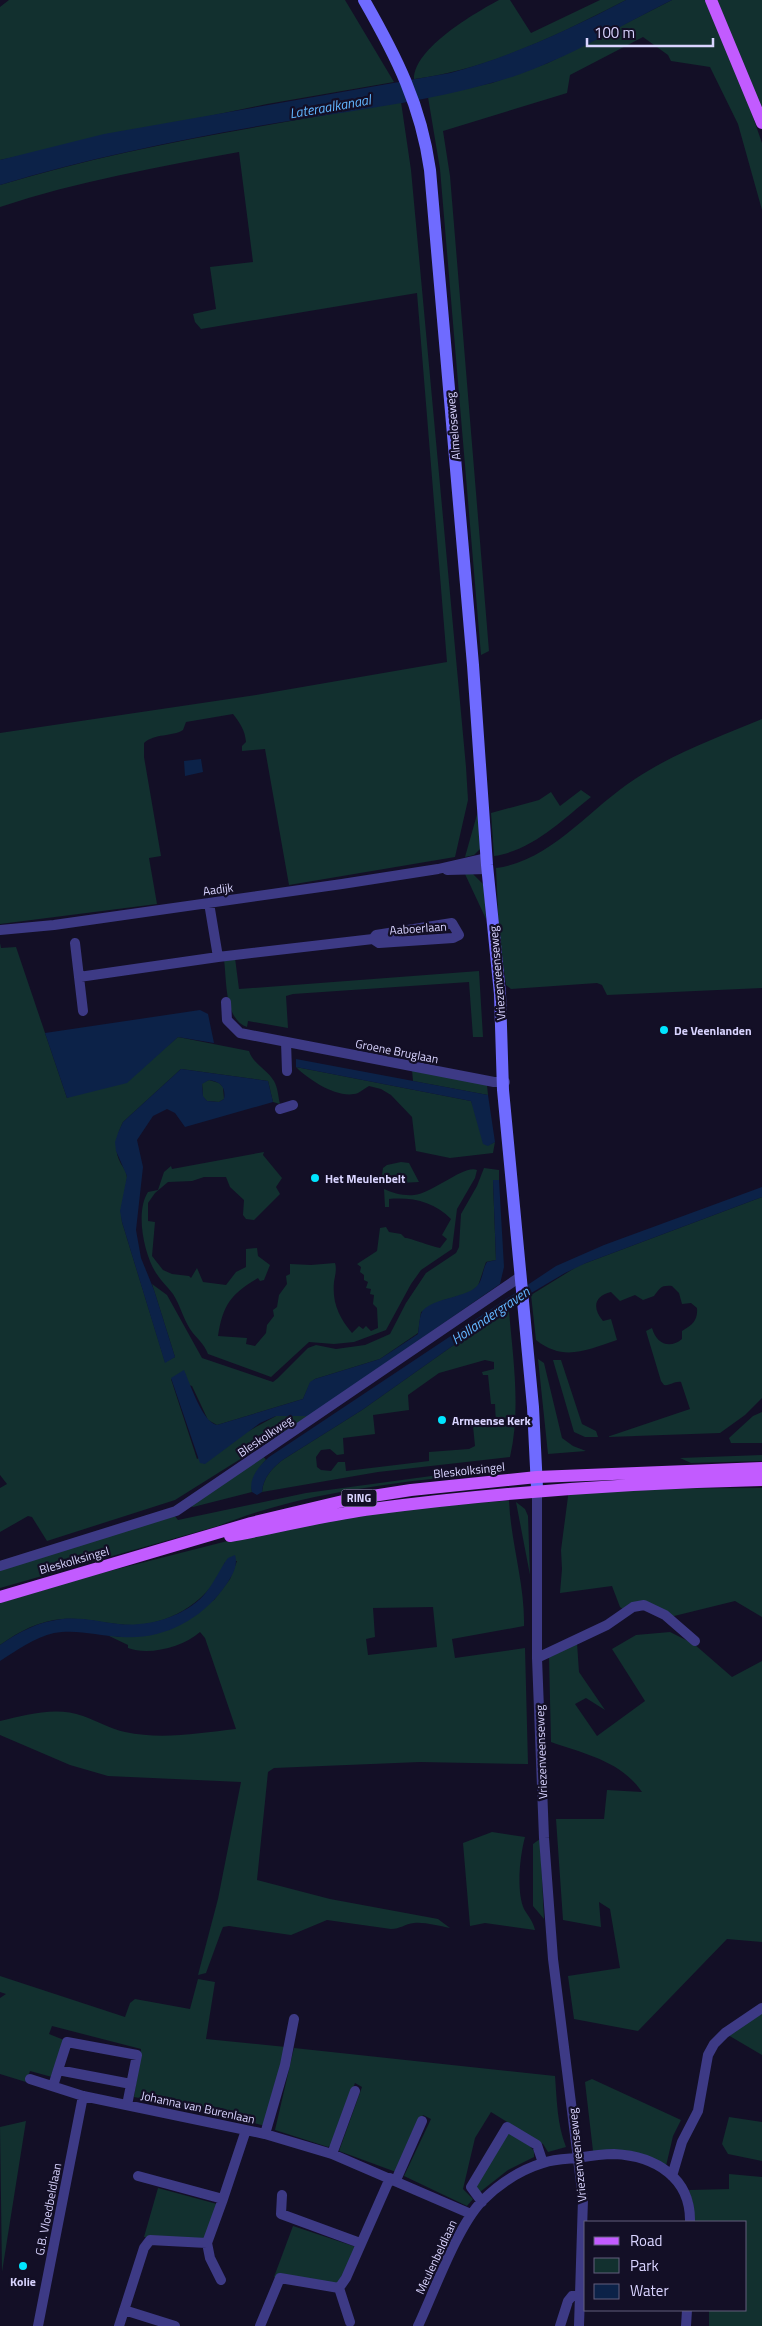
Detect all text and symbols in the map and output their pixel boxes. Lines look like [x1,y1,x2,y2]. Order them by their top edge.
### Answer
scale bar [587,15,713,47]
text: 100 m [594,21,635,44]
water label: Lateraalkanaal [288,88,374,123]
street label: Almeloseweg [441,391,465,461]
street label: Aadijk [202,877,235,901]
street label: Aaboerlaan [389,917,447,939]
street label: Vriezenveenseweg [483,925,511,1021]
place label: De Veenlanden [674,1021,752,1040]
marker: De Veenlanden [658,1024,670,1036]
street label: Groene Bruglaan [354,1034,440,1068]
place label: Het Meulenbelt [325,1169,406,1188]
marker: Het Meulenbelt [309,1172,321,1184]
water label: Hollandergraven [446,1280,534,1349]
street label: Bleskolkweg [233,1410,297,1462]
place label: Armeense Kerk [452,1411,532,1430]
marker: Armeense Kerk [436,1414,448,1426]
street label: Bleskolksingel [432,1457,506,1483]
road number: RING [342,1490,376,1506]
street label: Bleskolksingel [37,1541,111,1579]
street label: Vriezenveenseweg [530,1704,552,1800]
street label: Johanna van Burenlaan [139,2086,257,2128]
street label: Vriezenveenseweg [563,2107,591,2203]
street label: G.B. Vloedbeldlaan [30,2161,66,2257]
street label: Meulenbeldlaan [410,2217,462,2297]
legend [584,2221,747,2311]
text: Road [630,2229,662,2252]
text: Park [630,2254,659,2277]
marker: Kolie [17,2260,29,2272]
place label: Kolie [10,2272,36,2291]
text: Water [630,2279,669,2302]

